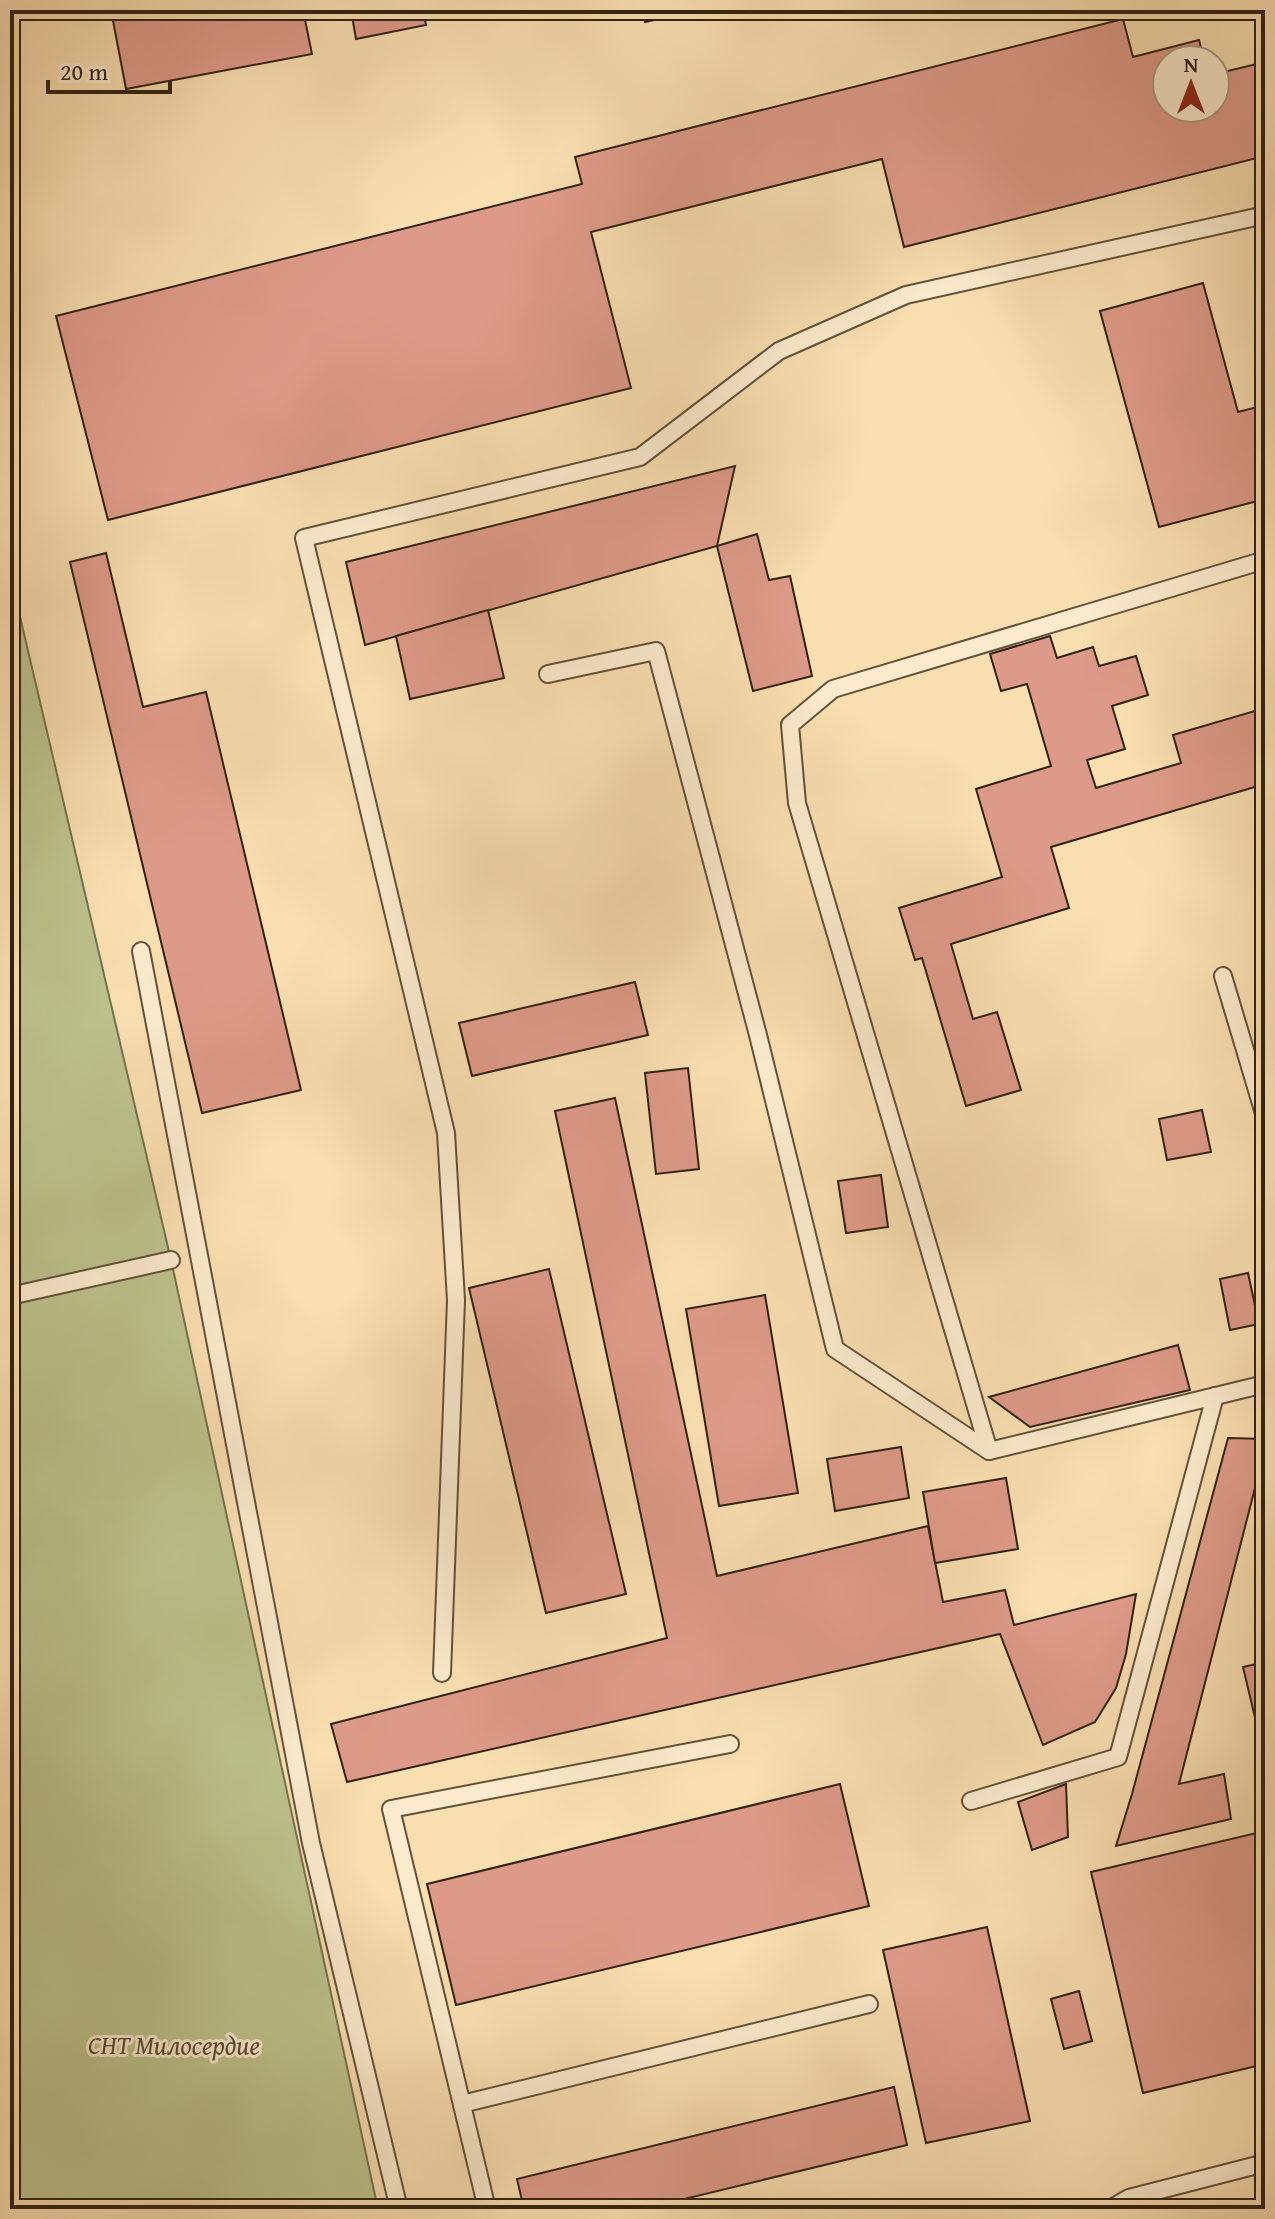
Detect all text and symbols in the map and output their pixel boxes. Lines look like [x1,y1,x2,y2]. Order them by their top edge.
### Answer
scale bar [48,44,170,94]
north arrow [1151,44,1231,124]
text: N [1184,48,1199,80]
text: 20 m [60,54,108,89]
park label: СНТ Милосердие [88,2025,260,2064]

